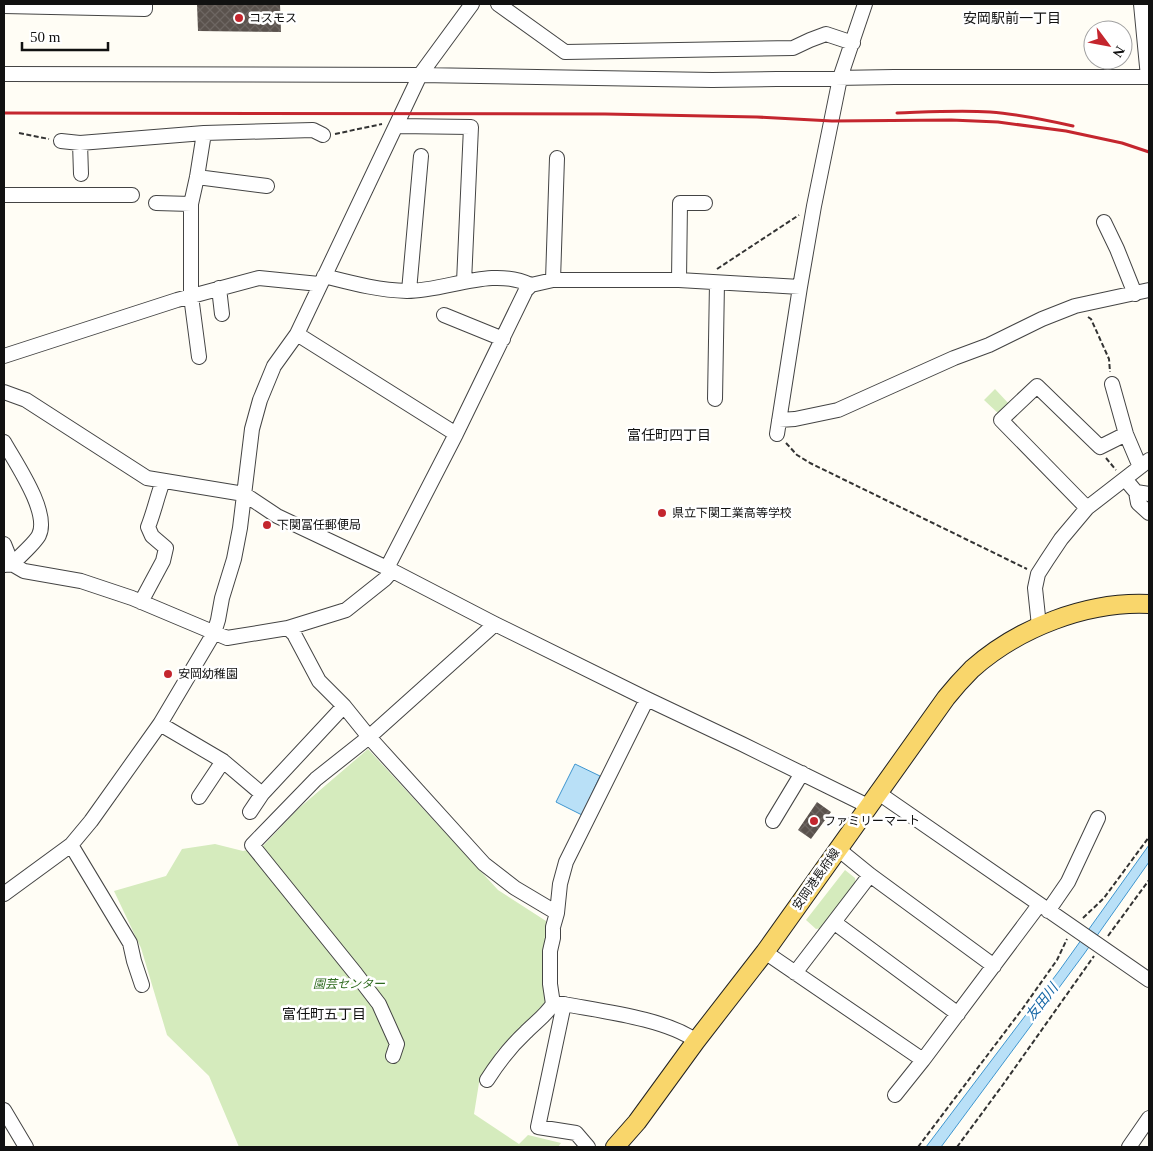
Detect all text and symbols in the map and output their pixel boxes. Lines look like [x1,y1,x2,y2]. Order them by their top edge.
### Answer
district label: 安岡駅前一丁目 [963,10,1061,26]
place label: コスモス [249,11,297,25]
marker: コスモス [233,12,245,24]
scale bar [22,20,109,52]
north arrow [1083,20,1133,70]
text: 50 m [30,29,61,45]
text: N [1110,43,1128,60]
district label: 富任町四丁目 [627,428,711,443]
place label: 県立下関工業高等学校 [672,506,792,520]
marker: 県立下関工業高等学校 [656,507,668,519]
place label: 下関冨任郵便局 [277,518,361,532]
marker: 下関冨任郵便局 [261,519,273,531]
place label: 安岡幼稚園 [178,667,238,681]
marker: 安岡幼稚園 [162,668,174,680]
place label: ファミリーマート [824,814,920,828]
marker: ファミリーマート [808,815,820,827]
street label: 安岡港長府線 [790,845,842,913]
park label: 園芸センター [313,977,386,991]
water label: 友田川 [1023,979,1062,1023]
district label: 富任町五丁目 [282,1007,366,1022]

